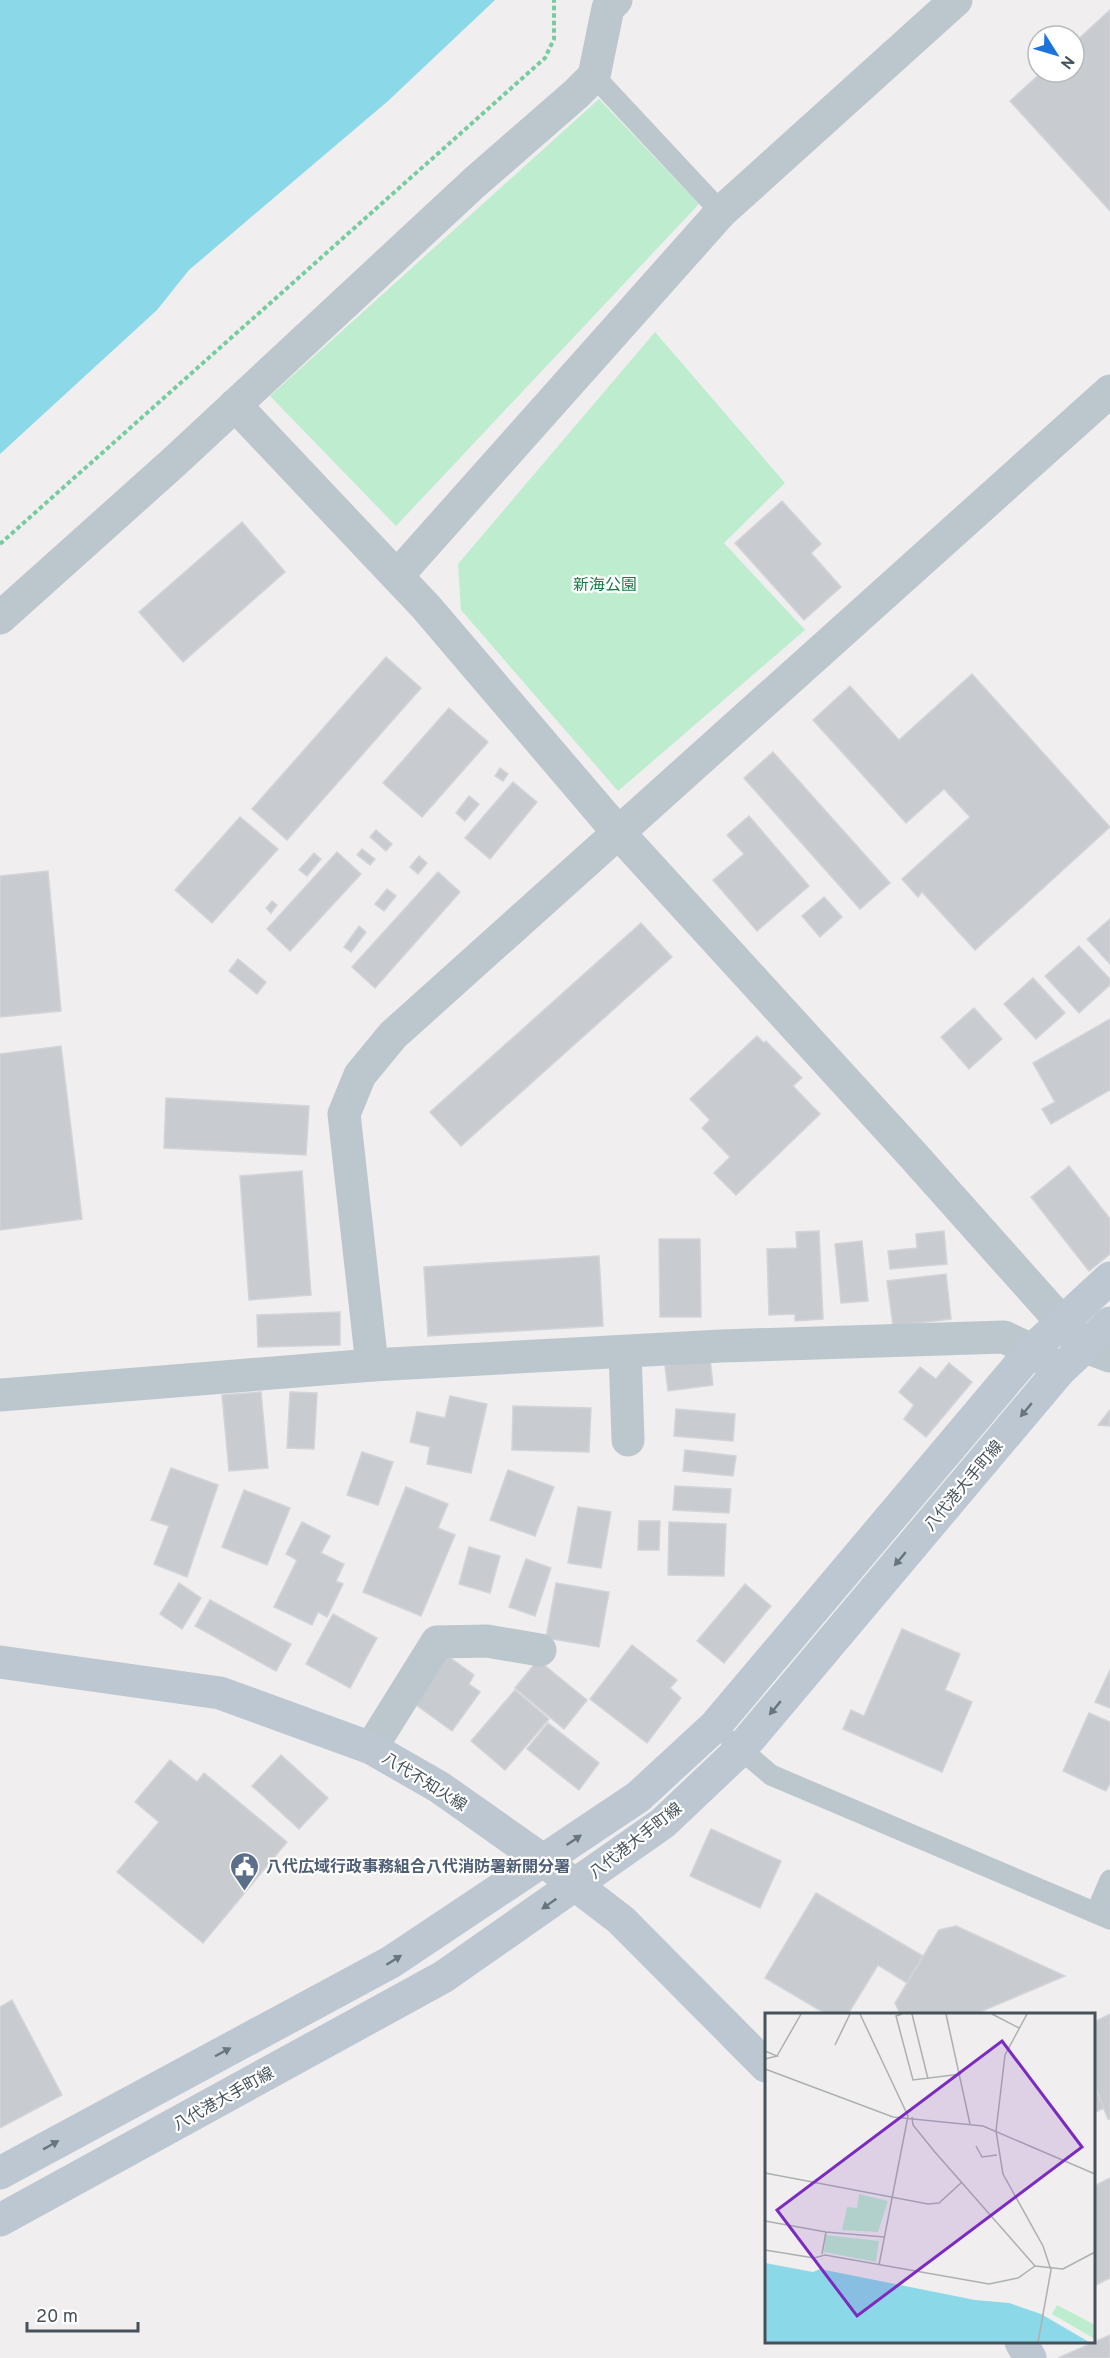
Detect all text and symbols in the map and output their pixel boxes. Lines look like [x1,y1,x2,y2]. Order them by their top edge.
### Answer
north arrow [1026,24,1086,84]
text: N [1055,51,1078,72]
park label: 新海公園 [573,576,637,596]
one-way arrow [1020,1402,1033,1417]
street label: 八代港大手町線 [921,1437,1008,1536]
one-way arrow [894,1551,907,1567]
one-way arrow [768,1700,781,1716]
street label: 八代不知火線 [378,1749,470,1817]
street label: 八代港大手町線 [586,1799,687,1884]
one-way arrow [566,1834,582,1846]
public building icon: 八代広域行政事務組合八代消防署新開分署 [229,1850,261,1892]
place label: 八代広域行政事務組合八代消防署新開分署 [266,1857,570,1878]
one-way arrow [541,1898,557,1909]
one-way arrow [386,1954,402,1965]
inset map [765,2013,1095,2343]
one-way arrow [214,2047,231,2057]
street label: 八代港大手町線 [170,2064,278,2136]
one-way arrow [43,2140,60,2150]
scale bar [27,2295,138,2333]
text: 20 m [36,2306,78,2329]

